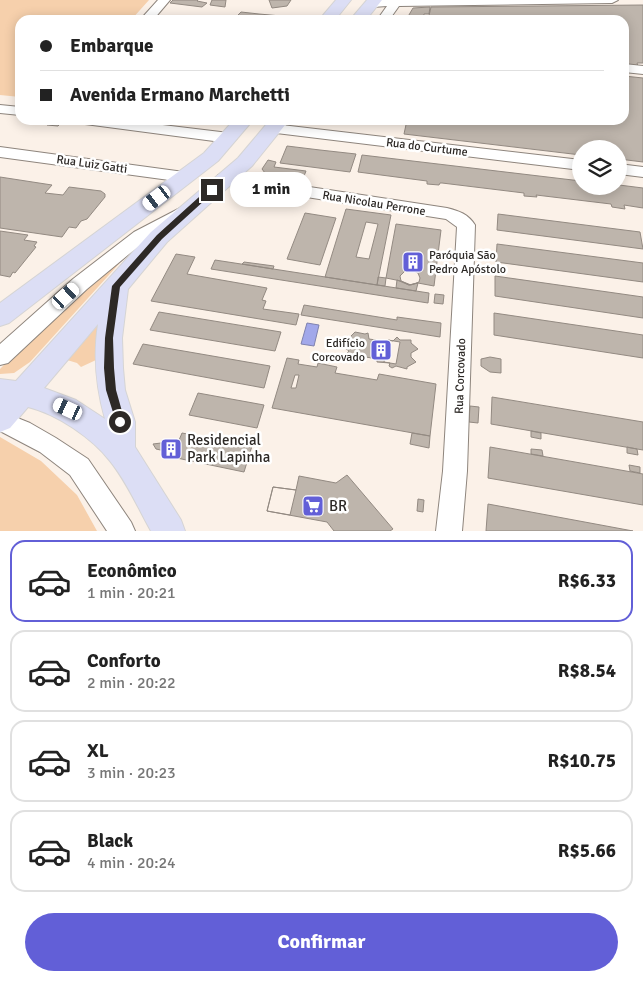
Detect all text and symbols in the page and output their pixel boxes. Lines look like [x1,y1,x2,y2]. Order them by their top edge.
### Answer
text: Embarque [70,34,154,58]
text: Avenida Ermano Marchetti [70,83,290,107]
street label: Rua do Curtume [385,135,469,160]
map controls [572,140,627,195]
button: layers [572,140,627,195]
street label: Rua Luiz Gatti [56,152,128,177]
callout: 1 min [230,172,312,208]
route end [201,179,223,201]
text: 1 min [252,179,290,199]
car [140,183,173,213]
street label: Rua Nicolau Perrone [321,188,427,219]
place label: Paróquia São Pedro Apóstolo [429,248,506,277]
building icon: Paróquia São Pedro Apóstolo [401,250,425,274]
car [49,280,82,312]
place label: Edifício Corcovado [312,336,365,365]
building icon: Edifício Corcovado [369,338,393,362]
street label: Rua Corcovado [452,338,469,414]
car [51,396,84,422]
route start [109,411,131,433]
place label: Residencial Park Lapinha [187,431,270,466]
building icon: Residencial Park Lapinha [159,437,183,461]
supermarket icon: BR [301,494,325,518]
place label: BR [329,497,347,515]
icon: car [27,559,72,604]
text: Econômico [87,559,177,583]
text: R$6.33 [558,569,616,593]
text: 1 min · 20:21 [87,583,176,603]
icon: car [27,649,72,694]
text: Conforto [87,649,161,673]
text: R$8.54 [558,659,616,683]
text: 2 min · 20:22 [87,673,176,693]
icon: car [27,739,72,784]
text: XL [87,739,109,763]
text: R$10.75 [548,749,616,773]
text: 3 min · 20:23 [87,763,176,783]
icon: car [27,829,72,874]
text: Black [87,829,133,853]
text: R$5.66 [558,839,616,863]
text: 4 min · 20:24 [87,853,176,873]
button: Confirmar [25,913,618,971]

